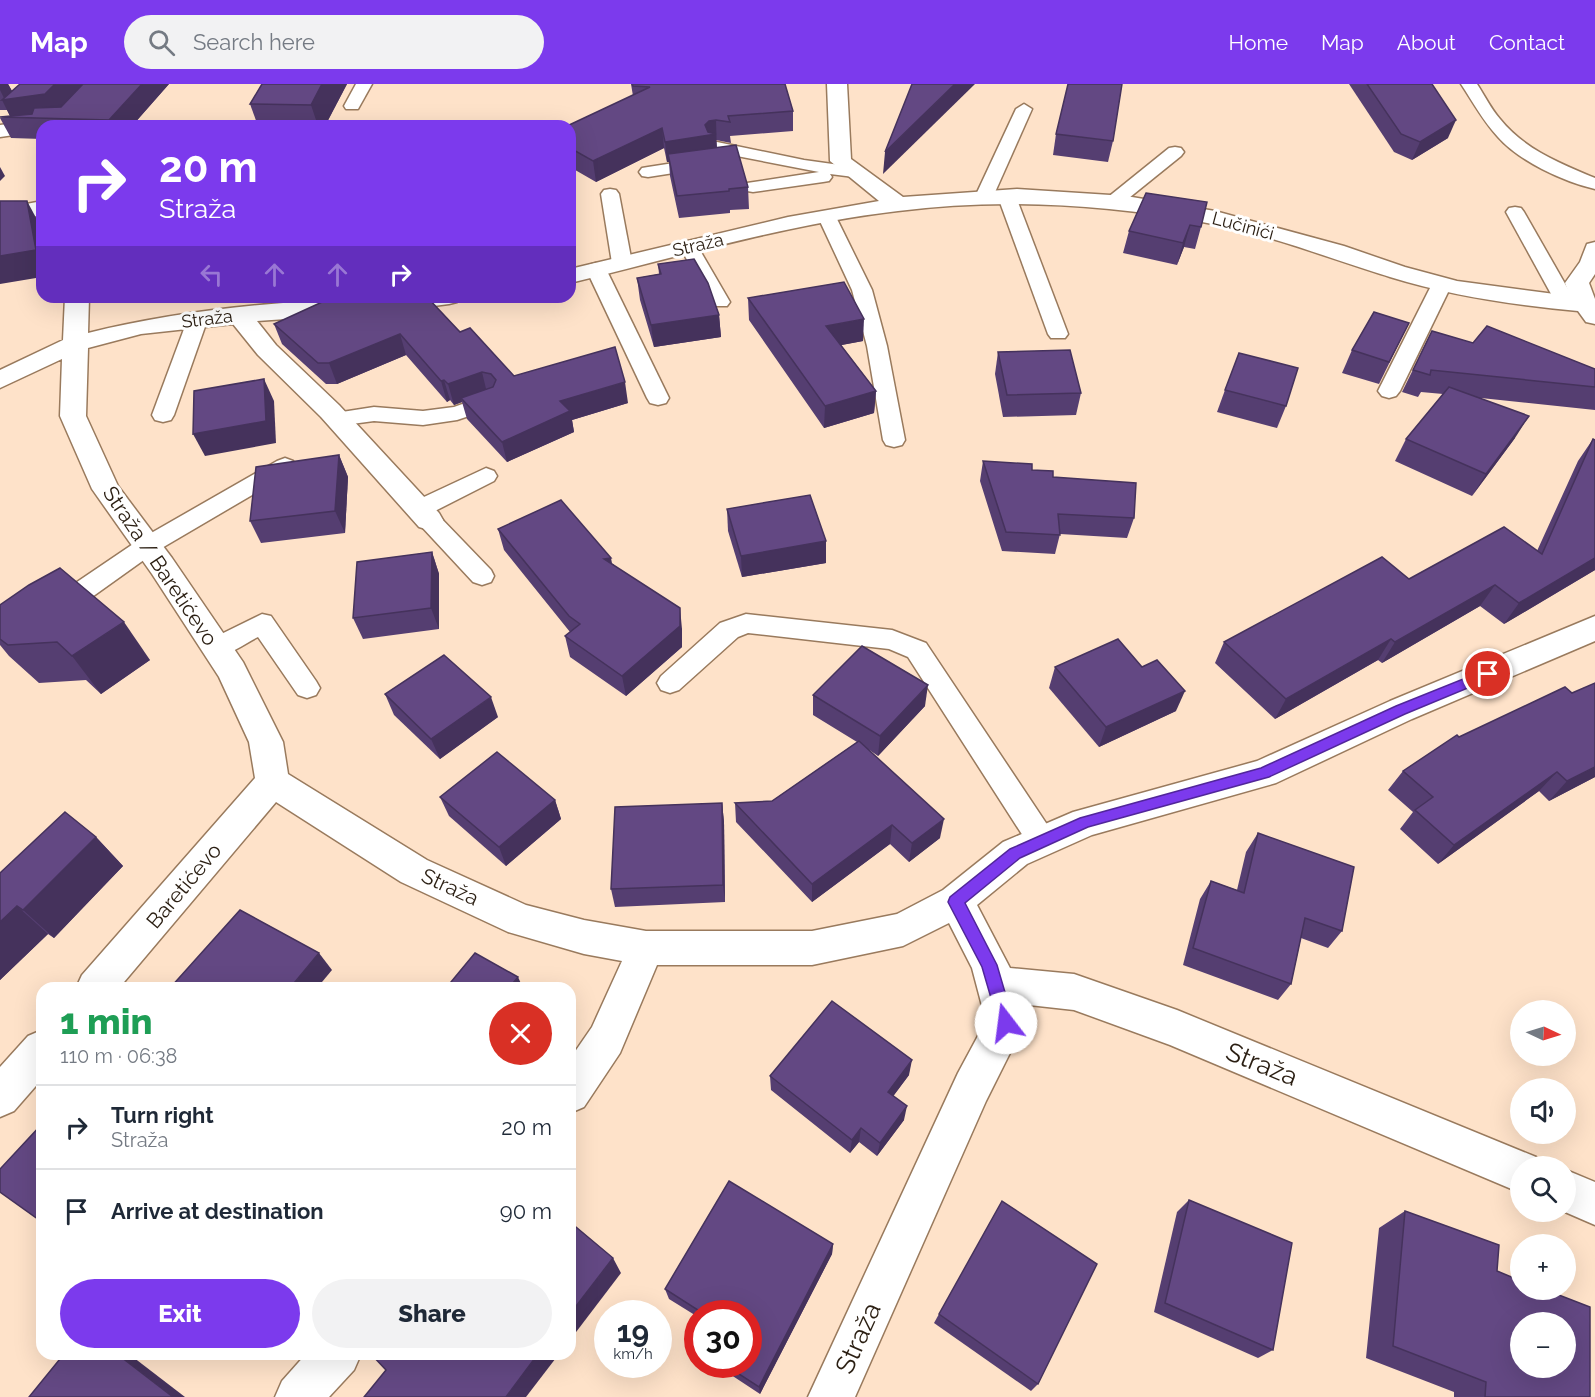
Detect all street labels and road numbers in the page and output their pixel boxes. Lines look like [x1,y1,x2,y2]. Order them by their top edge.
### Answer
street label: Lučinići [1210,207,1276,244]
street label: Straža [670,228,725,261]
street label: Straža [180,305,234,332]
street label: Straža / Baretićevo [98,481,223,650]
street label: Baretićevo [141,838,226,933]
street label: Straža [418,863,483,911]
street label: Straža [1222,1036,1302,1092]
street label: Straža [829,1298,887,1378]

